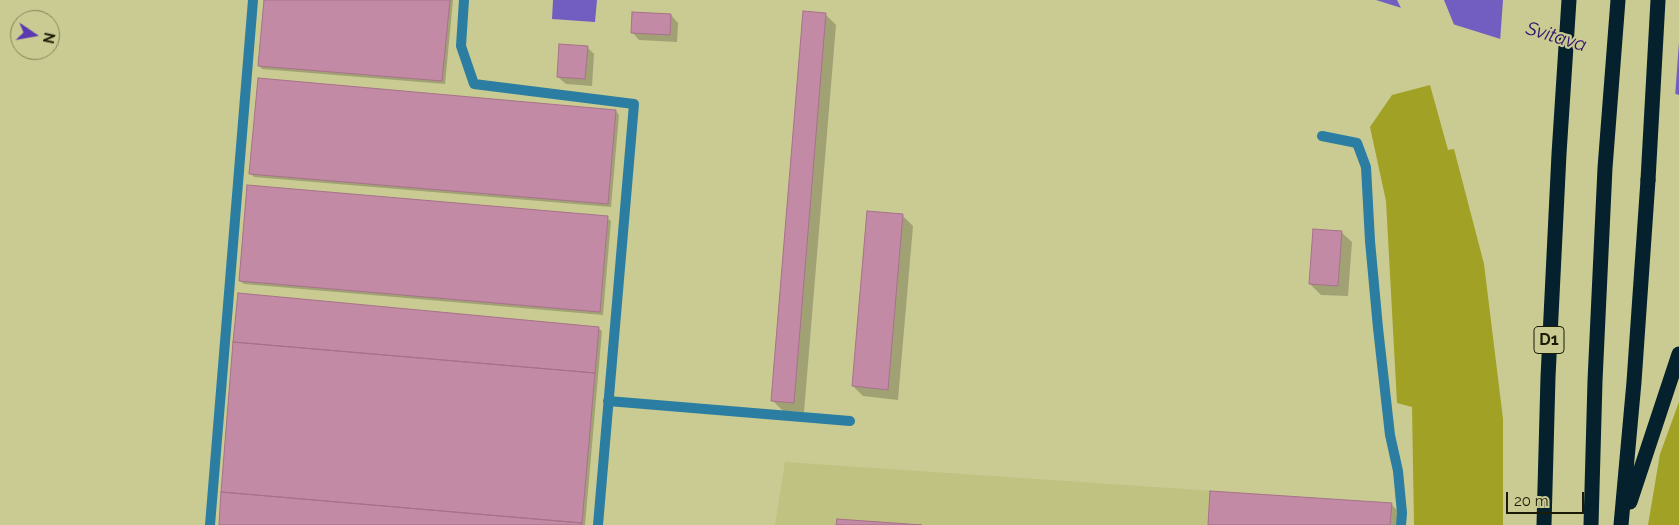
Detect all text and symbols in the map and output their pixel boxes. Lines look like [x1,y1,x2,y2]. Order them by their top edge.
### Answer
north arrow [10,10,60,60]
water label: Svitava [1523,17,1589,57]
text: N [40,31,58,45]
road number: D1 [1534,326,1564,354]
scale bar [1509,482,1586,514]
text: 20 m [1514,492,1549,510]

